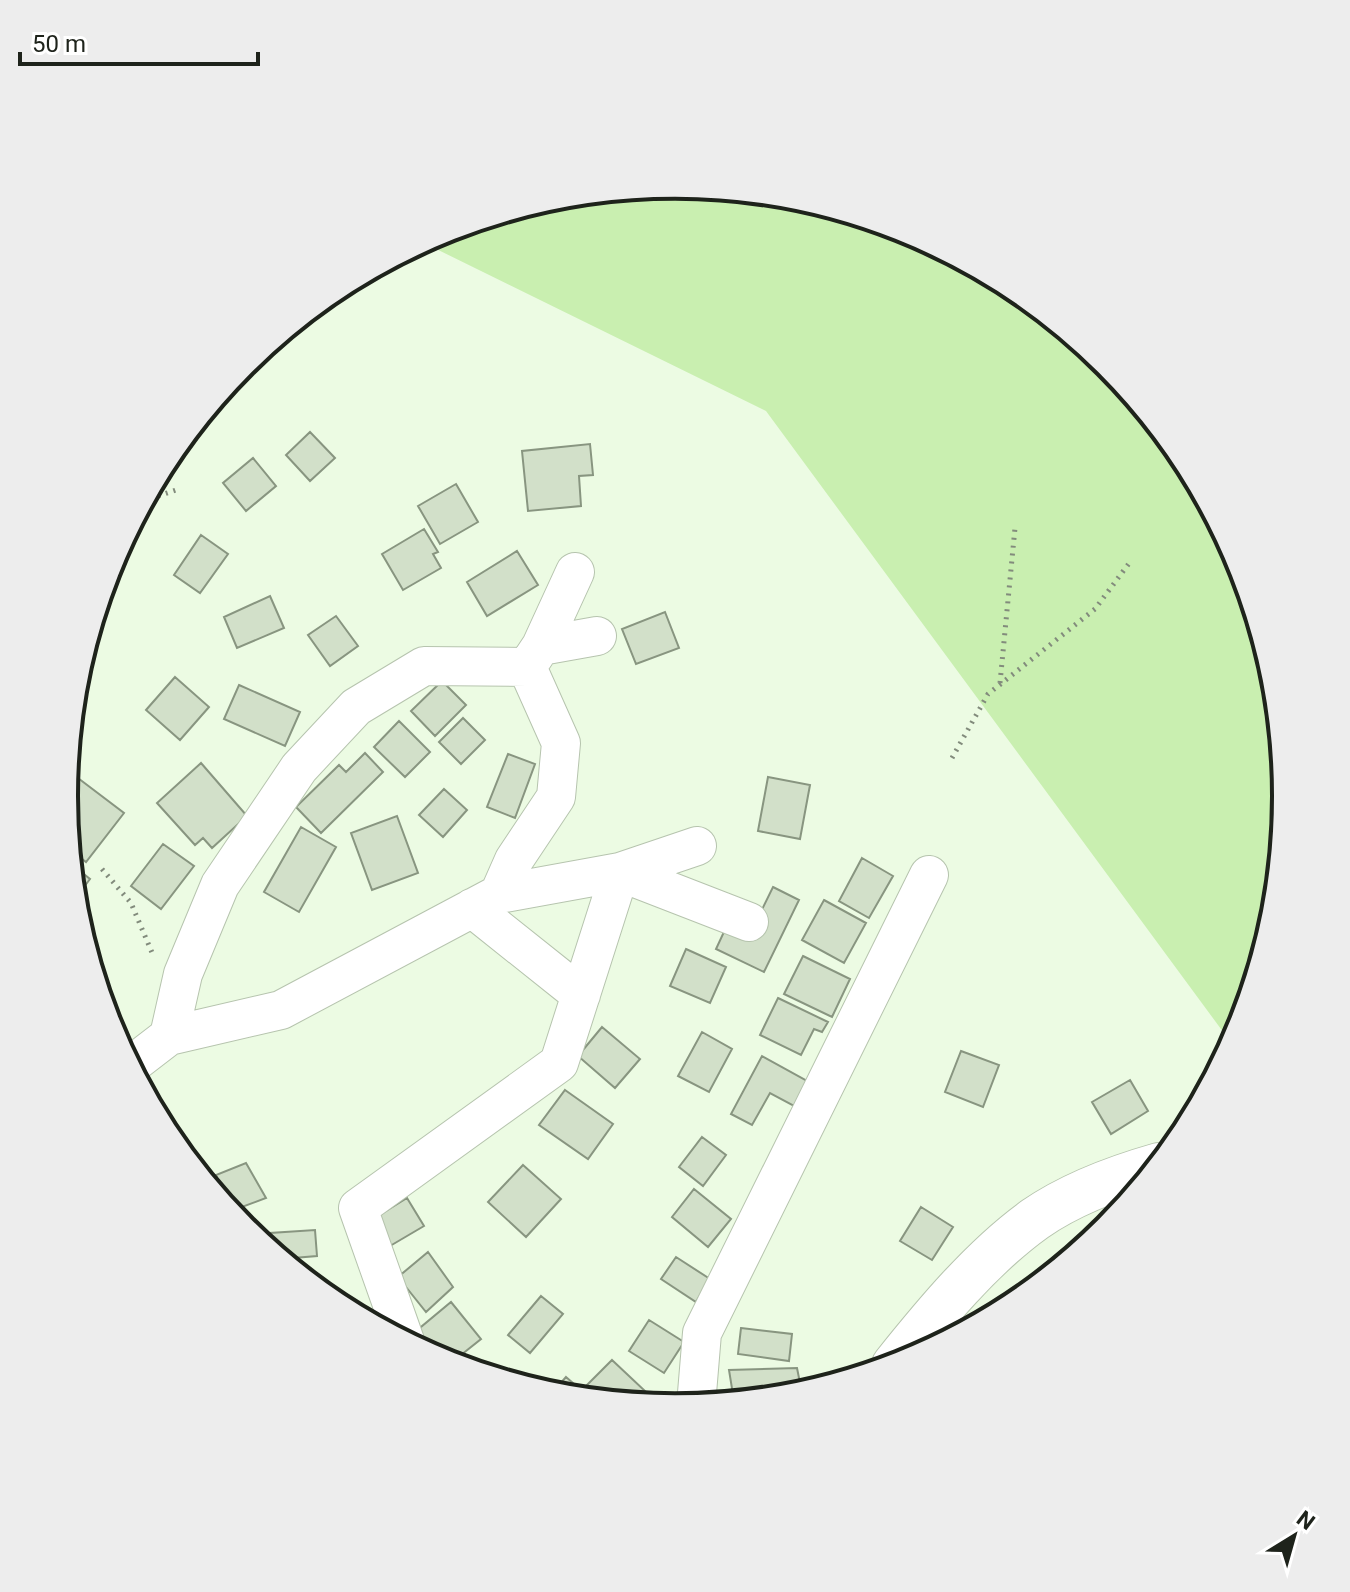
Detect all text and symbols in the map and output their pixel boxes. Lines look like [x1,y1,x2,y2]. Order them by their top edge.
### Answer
scale bar [20,16,258,66]
text: 50 m [32,30,86,58]
north arrow [1254,1496,1334,1576]
text: N [1292,1506,1319,1535]

